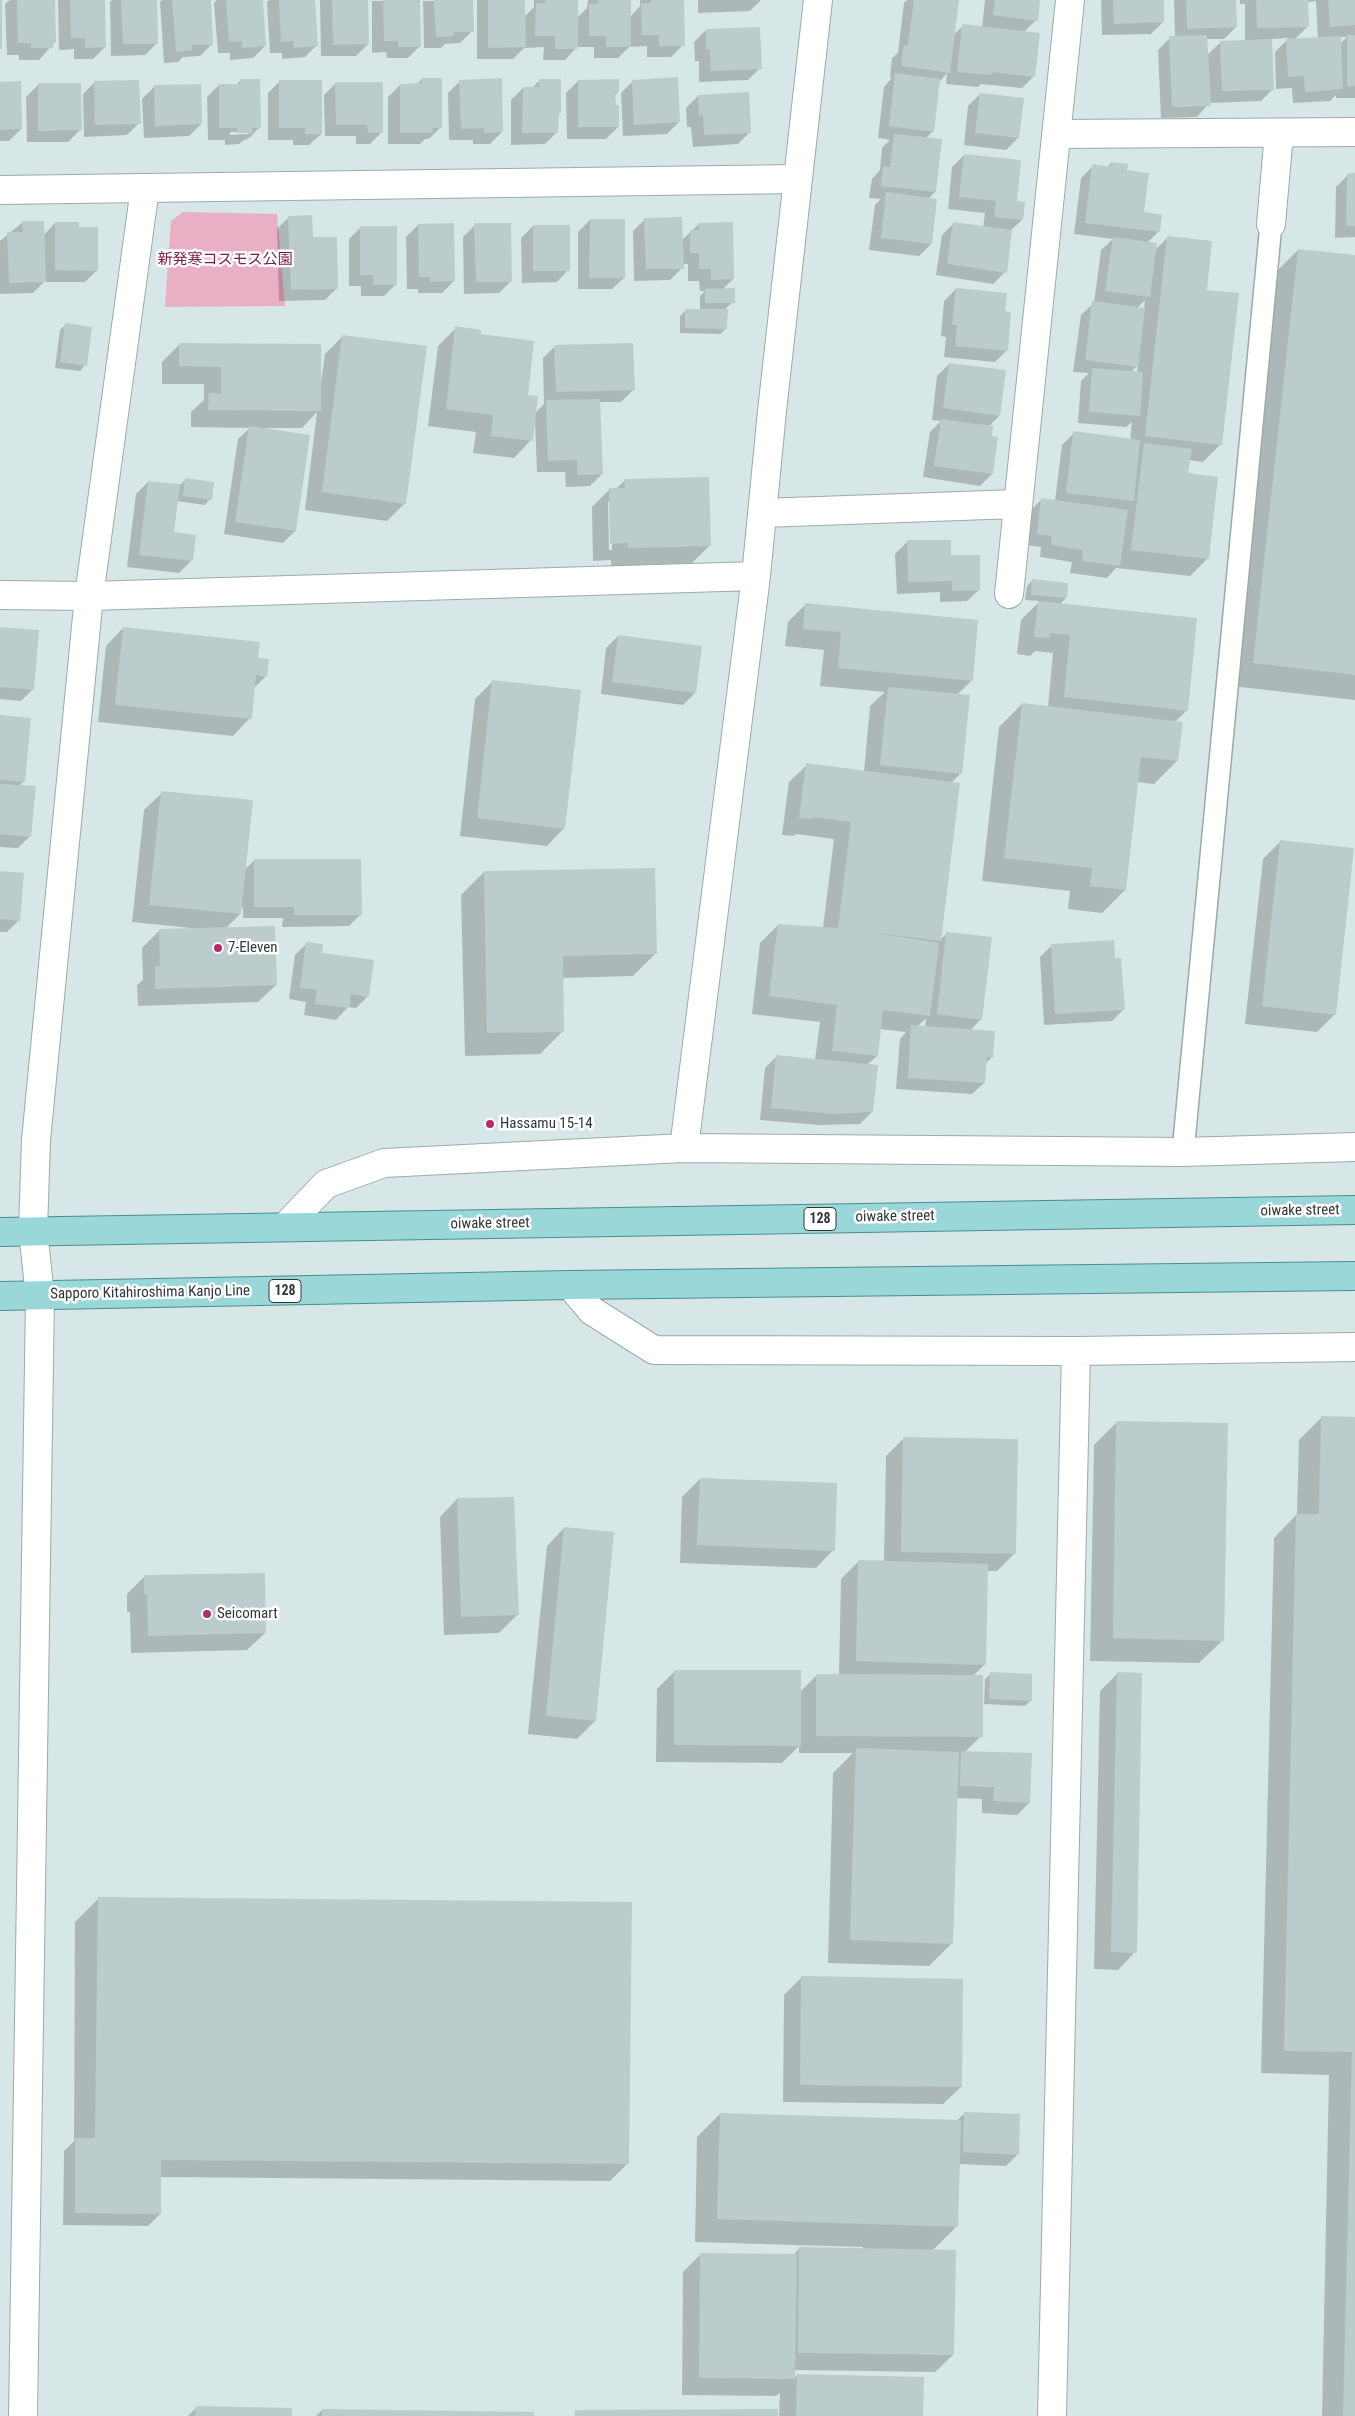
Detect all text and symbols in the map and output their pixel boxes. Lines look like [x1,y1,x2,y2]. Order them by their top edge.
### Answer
park label: 新発寒コスモス公園 [158,251,292,269]
place label: 7-Eleven [228,939,278,957]
marker: 7-Eleven [212,942,224,954]
place label: Hassamu 15-14 [500,1115,593,1133]
marker: Hassamu 15-14 [484,1118,496,1130]
street label: oiwake street [1260,1201,1340,1221]
street label: oiwake street [855,1207,935,1227]
road number: 128 [804,1208,836,1230]
street label: oiwake street [450,1214,530,1234]
road number: 128 [269,1280,301,1302]
street label: Sapporo Kitahiroshima Kanjo Line [50,1282,250,1304]
place label: Seicomart [217,1605,278,1623]
marker: Seicomart [201,1608,213,1620]

